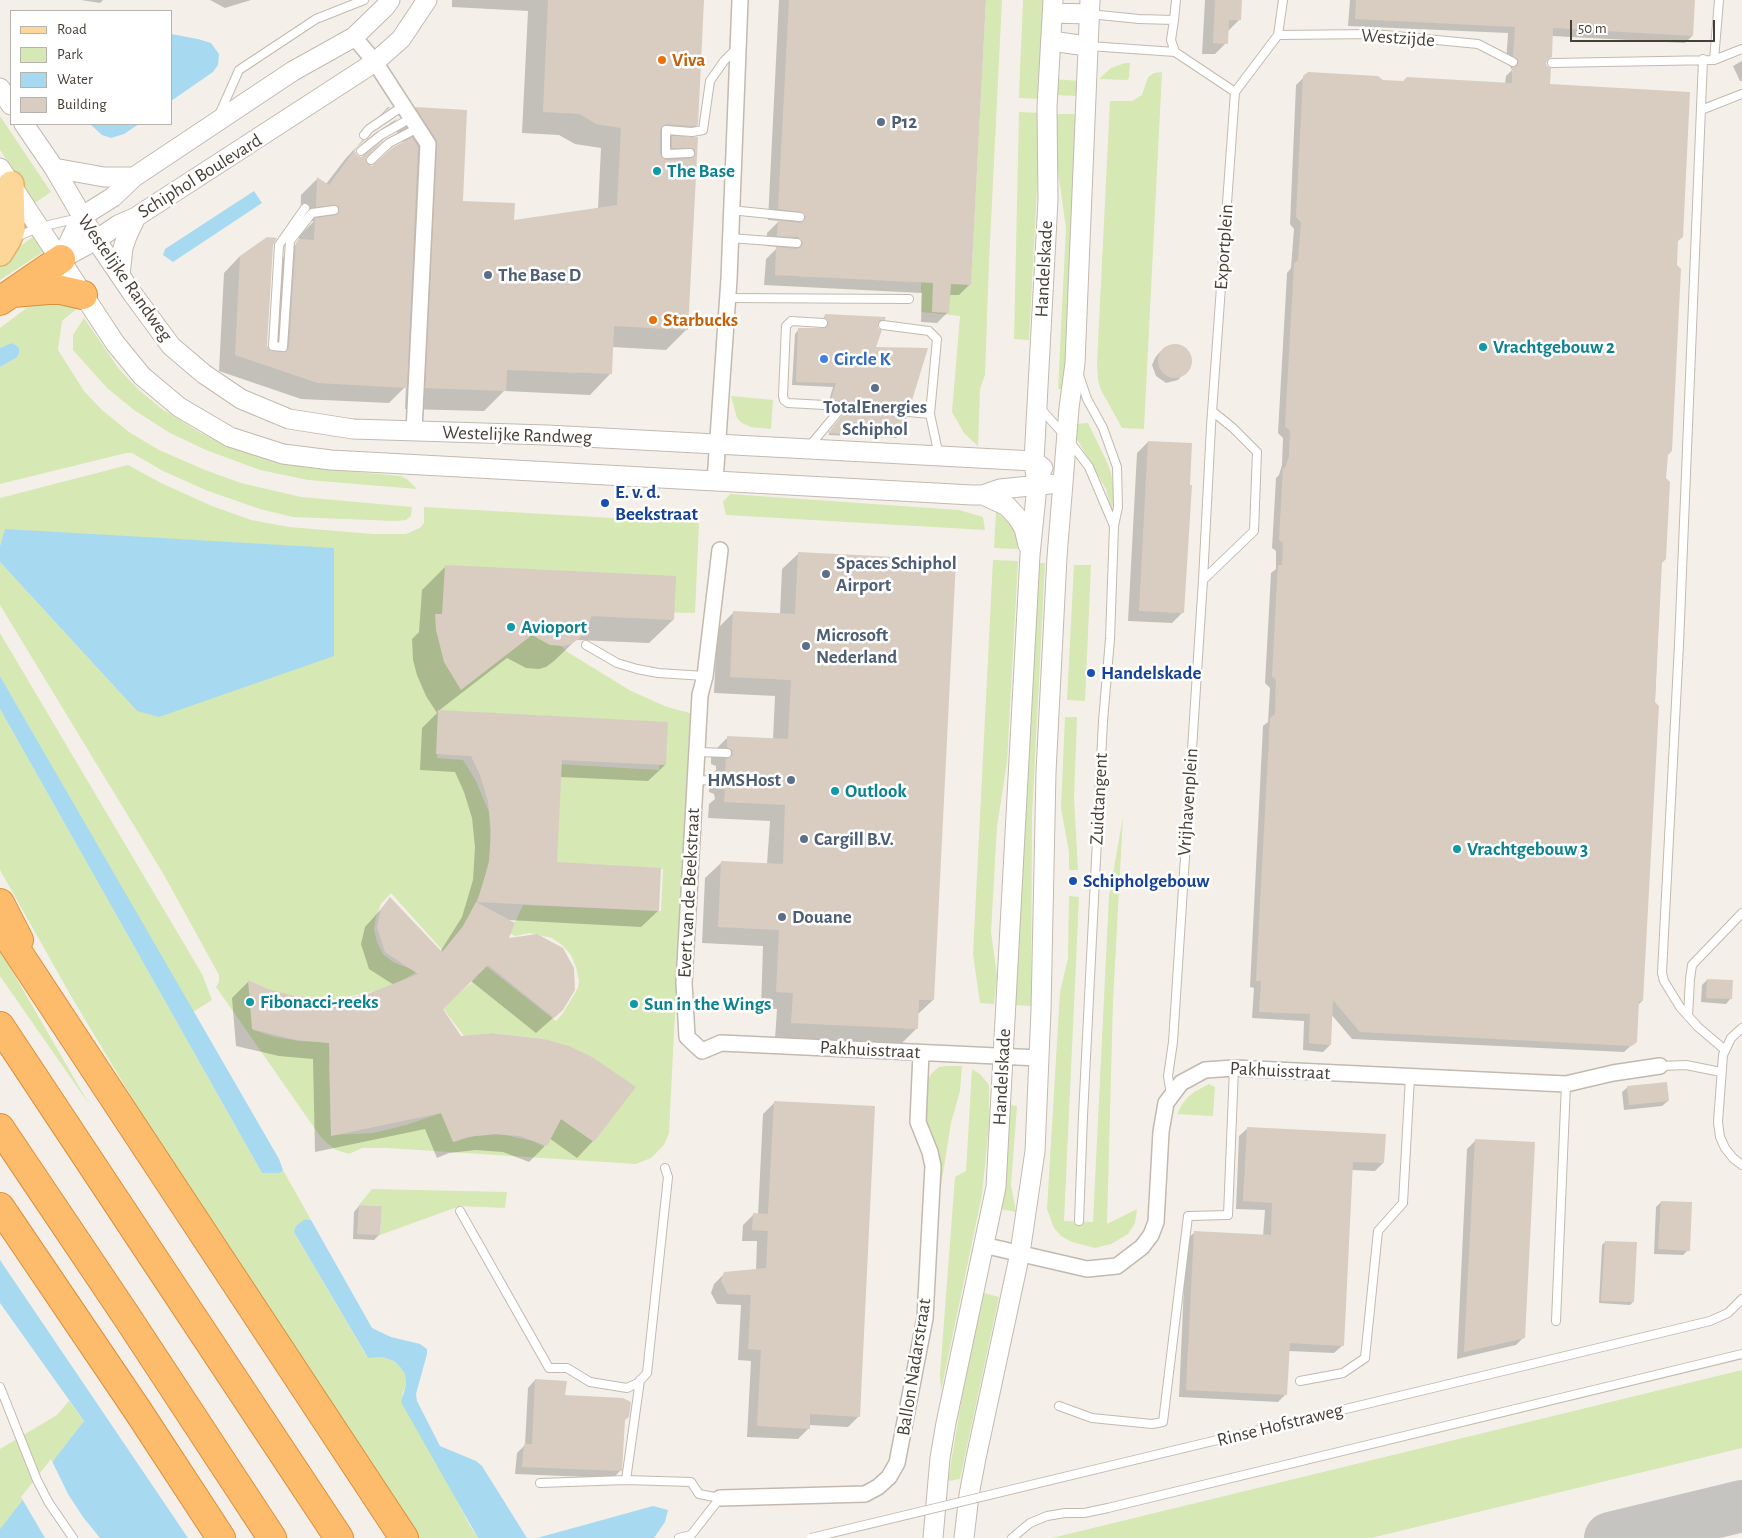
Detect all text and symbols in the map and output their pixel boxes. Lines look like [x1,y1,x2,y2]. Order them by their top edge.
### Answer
legend [10,10,172,125]
scale bar [1572,10,1717,42]
text: 50 m [1578,21,1607,36]
text: Road [57,22,87,37]
street label: Westzijde [1360,24,1436,52]
text: Park [57,47,83,62]
place label: Viva [672,49,705,71]
marker: Viva [656,54,668,66]
text: Water [57,72,93,87]
text: Building [57,97,107,112]
place label: P12 [891,111,917,133]
marker: P12 [875,116,887,128]
street label: Schiphol Boulevard [134,129,266,223]
place label: The Base [667,160,735,182]
marker: The Base [651,165,663,177]
street label: Exportplein [1210,203,1238,291]
street label: Westelijke Randweg [73,210,177,346]
street label: Handelskade [1030,220,1058,318]
place label: The Base D [498,264,581,286]
marker: The Base D [482,269,494,281]
place label: Starbucks [663,309,738,331]
marker: Starbucks [647,314,659,326]
place label: Vrachtgebouw 2 [1493,336,1615,358]
marker: Vrachtgebouw 2 [1477,341,1489,353]
place label: Circle K [834,348,891,370]
marker: Circle K [818,353,830,365]
marker: TotalEnergies Schiphol [869,382,881,394]
place label: TotalEnergies Schiphol [823,396,927,440]
street label: Westelijke Randweg [442,421,592,449]
place label: E. v. d. Beekstraat [615,481,698,525]
marker: E. v. d. Beekstraat [599,497,611,509]
place label: Spaces Schiphol Airport [836,552,957,596]
marker: Spaces Schiphol Airport [820,568,832,580]
place label: Avioport [521,616,587,638]
marker: Avioport [505,621,517,633]
place label: Microsoft Nederland [816,624,897,668]
marker: Microsoft Nederland [800,640,812,652]
place label: Handelskade [1101,662,1201,684]
marker: Handelskade [1085,667,1097,679]
street label: Vrijhavenplein [1173,747,1203,857]
street label: Zuidtangent [1085,752,1113,846]
place label: HMSHost [707,769,781,791]
marker: HMSHost [785,774,797,786]
place label: Outlook [845,780,907,802]
marker: Outlook [829,785,841,797]
street label: Evert van de Beekstraat [673,807,705,979]
place label: Cargill B.V. [814,828,894,850]
marker: Cargill B.V. [798,833,810,845]
place label: Vrachtgebouw 3 [1467,838,1588,860]
marker: Vrachtgebouw 3 [1451,843,1463,855]
place label: Schipholgebouw [1083,870,1209,892]
marker: Schipholgebouw [1067,875,1079,887]
place label: Douane [792,906,852,928]
marker: Douane [776,911,788,923]
place label: Fibonacci-reeks [260,991,379,1013]
place label: Sun in the Wings [644,993,771,1015]
marker: Fibonacci-reeks [244,996,256,1008]
marker: Sun in the Wings [628,998,640,1010]
street label: Handelskade [988,1028,1016,1126]
street label: Pakhuisstraat [819,1036,921,1064]
street label: Pakhuisstraat [1229,1057,1331,1085]
street label: Ballon Nadarstraat [892,1297,936,1437]
street label: Rinse Hofstraweg [1215,1398,1345,1452]

